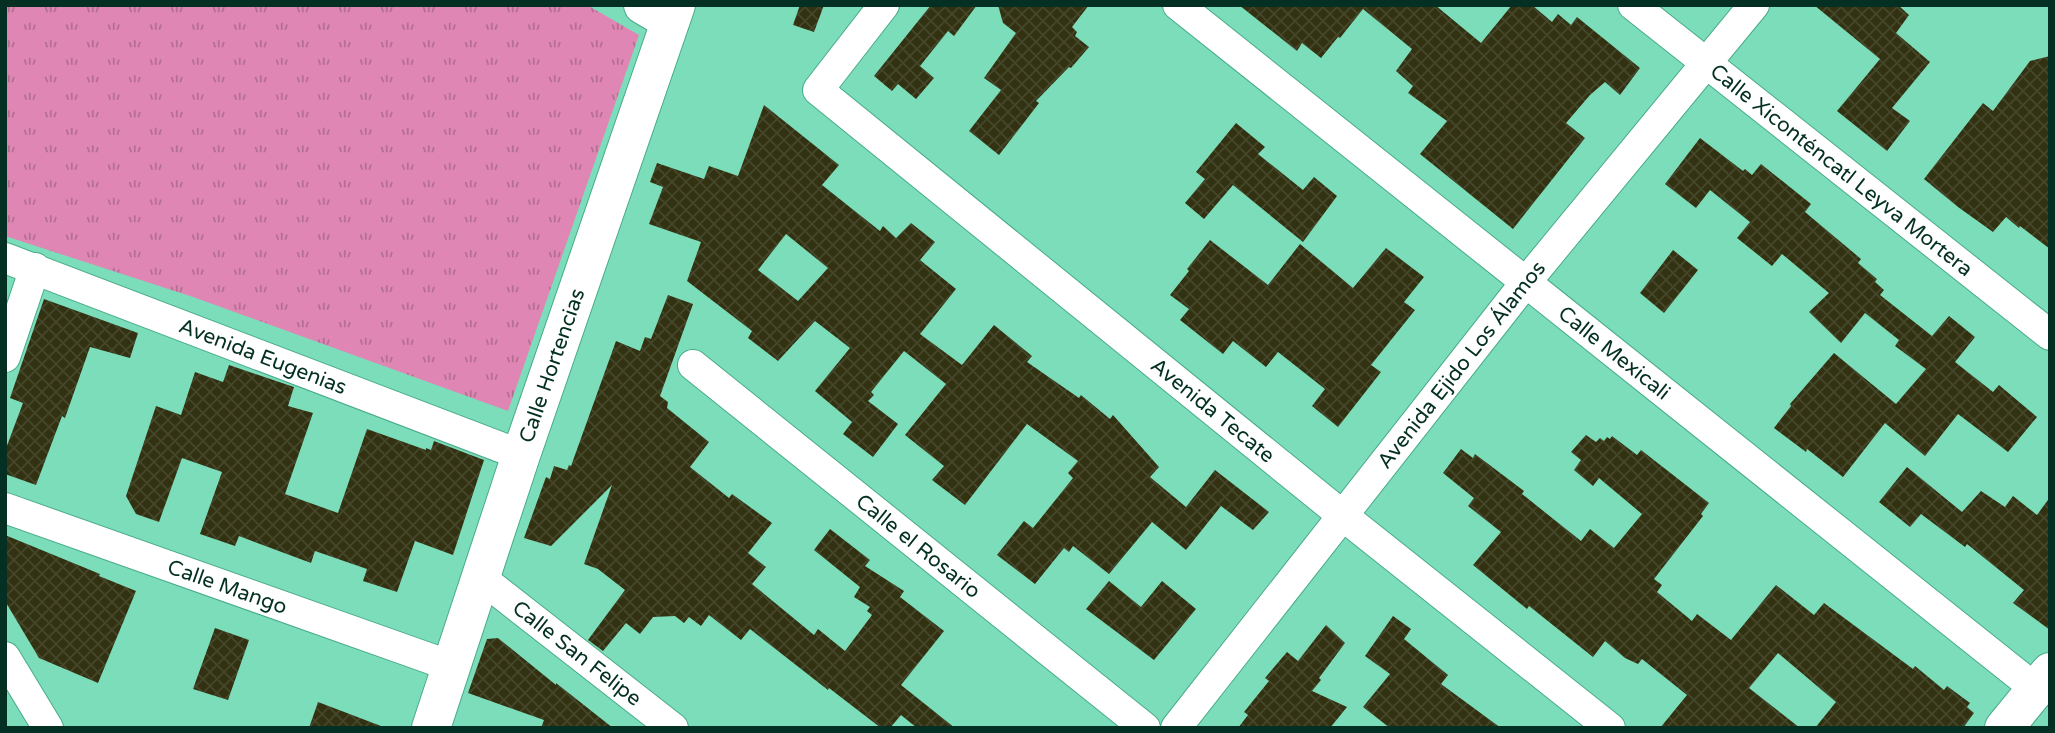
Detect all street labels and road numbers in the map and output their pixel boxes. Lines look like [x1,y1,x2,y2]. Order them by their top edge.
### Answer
street label: Calle Xiconténcatl Leyva Mortera [1705,59,1978,282]
street label: Avenida Ejido Los Álamos [1372,256,1551,474]
street label: Calle Hortencias [514,285,590,446]
street label: Calle Mexicali [1553,301,1675,405]
street label: Avenida Eugenias [175,314,350,400]
street label: Avenida Tecate [1146,353,1280,468]
street label: Calle el Rosario [851,489,985,604]
street label: Calle Mango [164,555,290,620]
street label: Calle San Felipe [507,595,646,712]

